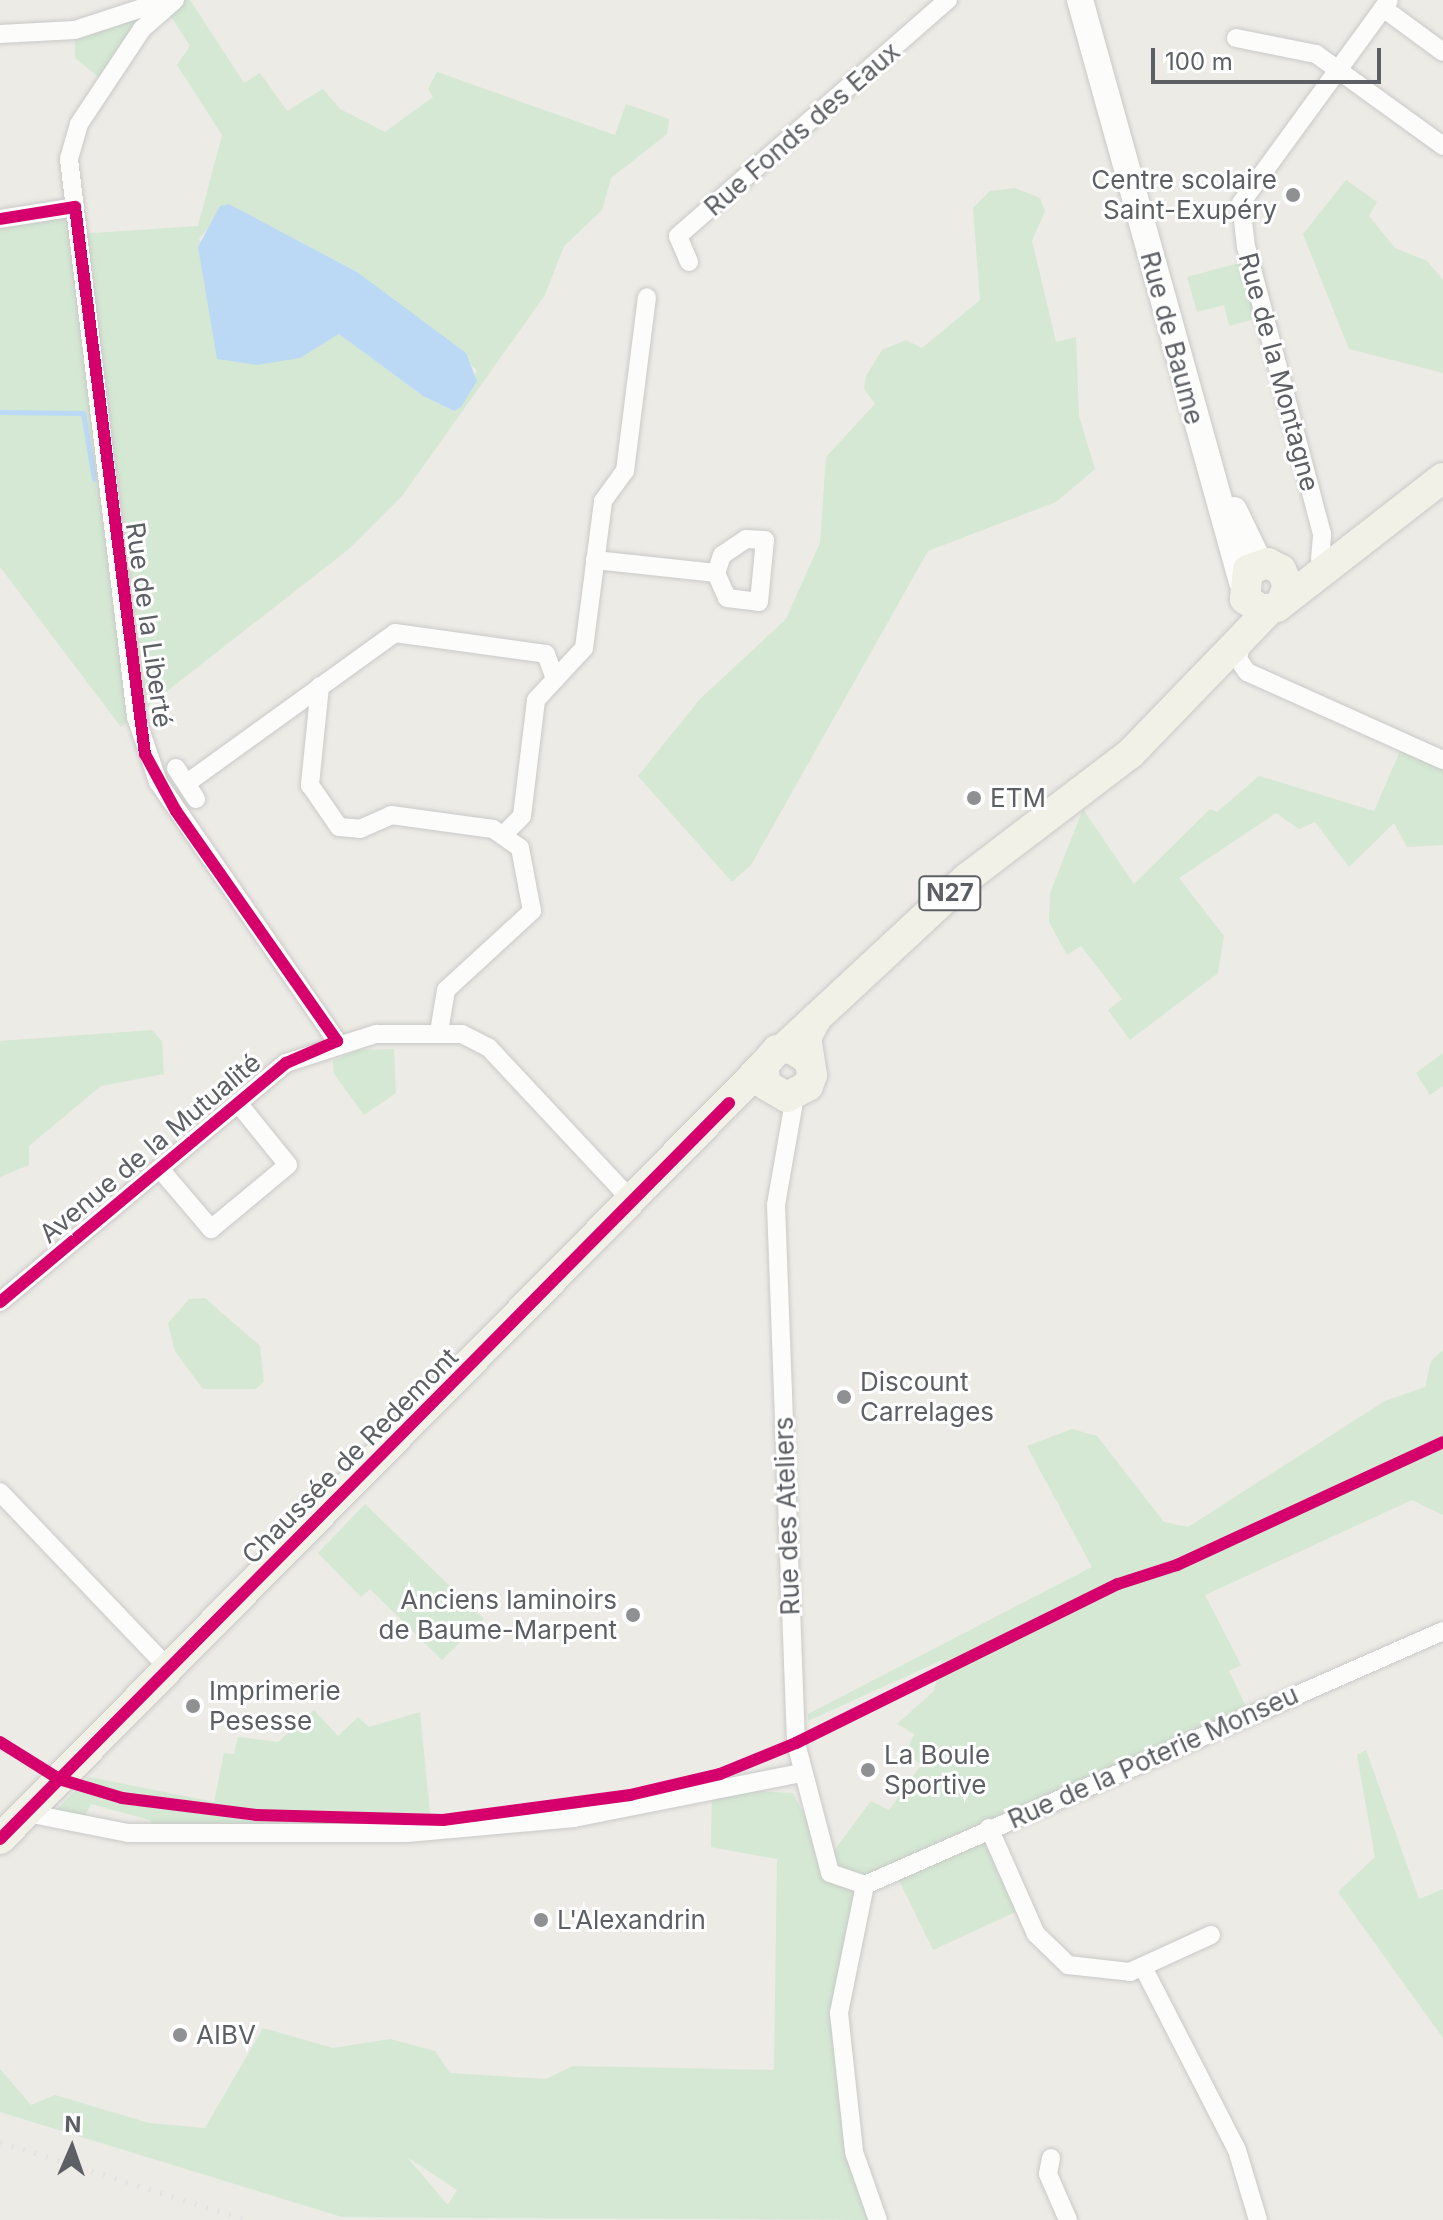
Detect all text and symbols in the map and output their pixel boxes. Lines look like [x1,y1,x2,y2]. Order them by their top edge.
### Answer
scale bar [1155,32,1385,82]
street label: Rue Fonds des Eaux [698,36,906,222]
text: 100 m [1165,47,1233,76]
place label: Centre scolaire Saint-Exupéry [1091,164,1277,226]
marker: Centre scolaire Saint-Exupéry [1284,186,1302,204]
street label: Rue de Baume [1134,248,1210,428]
street label: Rue de la Montagne [1232,249,1326,495]
street label: Rue de la Liberté [119,520,179,730]
place label: ETM [990,782,1046,814]
marker: ETM [965,789,983,807]
road number: N27 [918,873,982,913]
street label: Avenue de la Mutualité [33,1047,267,1249]
street label: Chaussée de Redemont [236,1342,464,1570]
place label: Discount Carrelages [860,1366,994,1428]
marker: Discount Carrelages [835,1388,853,1406]
street label: Rue des Ateliers [768,1416,806,1616]
place label: Anciens laminoirs de Baume-Marpent [379,1584,617,1646]
marker: Anciens laminoirs de Baume-Marpent [624,1606,642,1624]
place label: Imprimerie Pesesse [209,1675,341,1736]
street label: Rue de la Poterie Monseu [1003,1679,1303,1835]
marker: Imprimerie Pesesse [184,1697,202,1715]
place label: La Boule Sportive [884,1739,990,1800]
marker: La Boule Sportive [859,1761,877,1779]
place label: L'Alexandrin [557,1904,706,1936]
marker: L'Alexandrin [532,1911,550,1929]
place label: AIBV [196,2019,256,2051]
marker: AIBV [171,2026,189,2044]
north arrow [32,2108,112,2188]
text: N [64,2111,82,2137]

